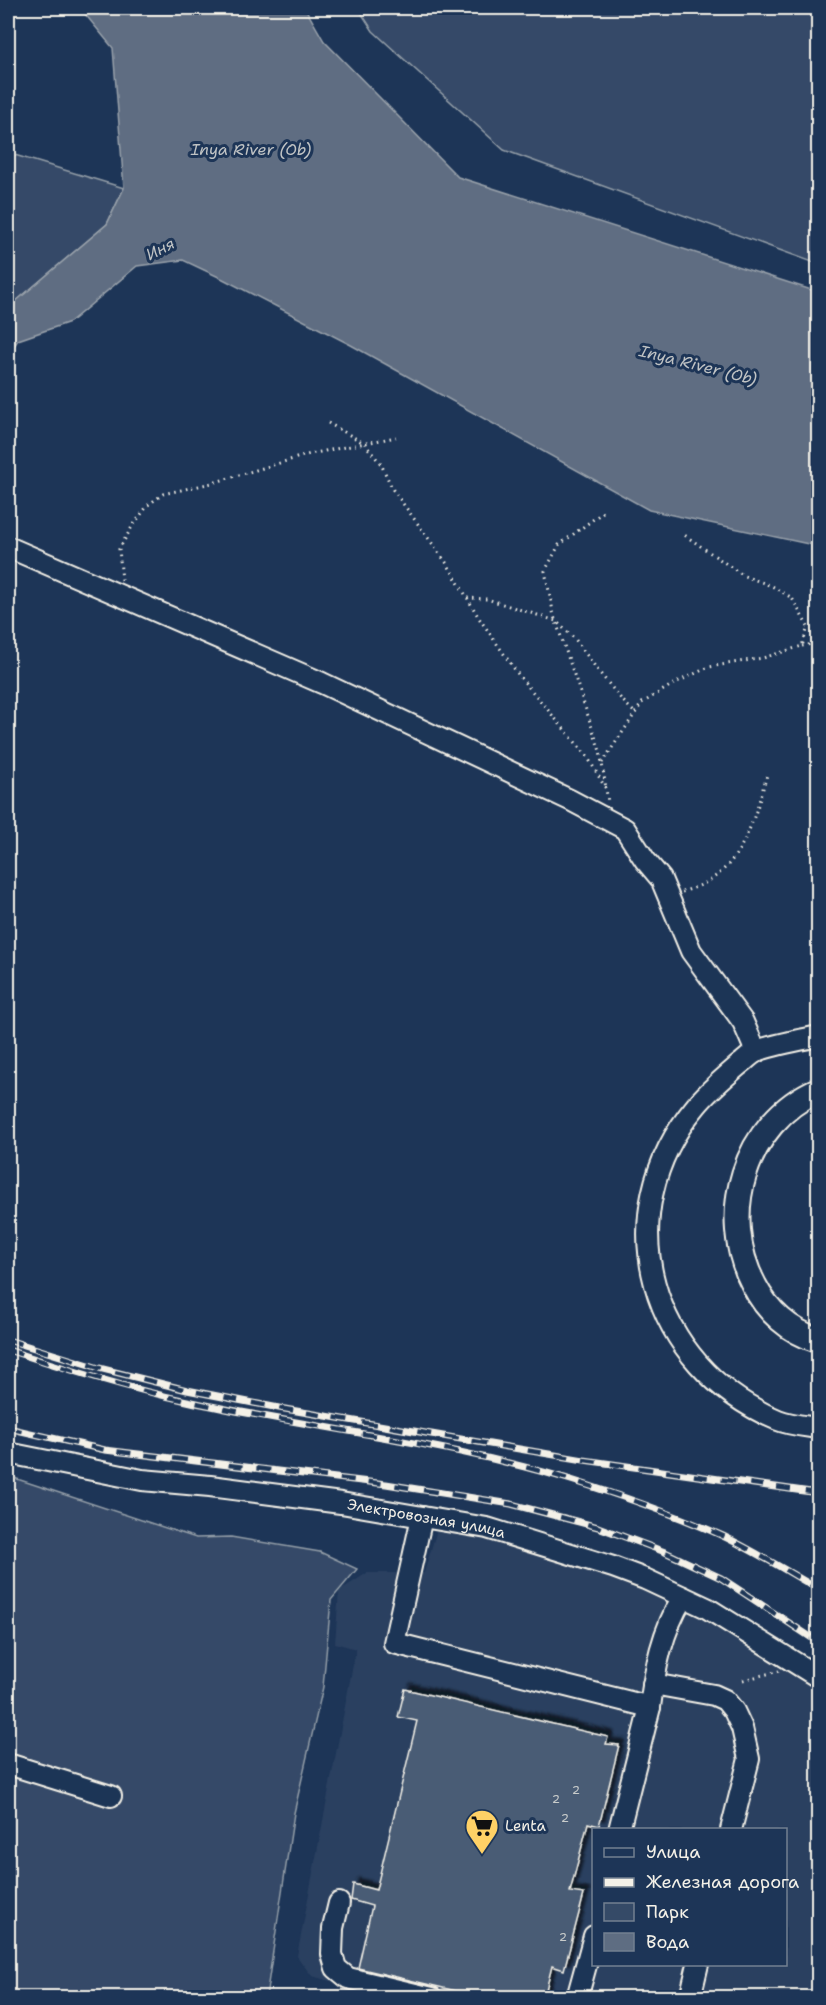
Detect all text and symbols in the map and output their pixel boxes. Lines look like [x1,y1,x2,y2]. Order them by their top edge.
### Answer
water label: Inya River (Ob) [190,139,311,160]
water label: Иня [142,233,178,265]
water label: Inya River (Ob) [636,340,759,390]
street label: Электровозная улица [346,1494,509,1543]
house number: 2 [572,1782,580,1798]
house number: 2 [552,1791,560,1807]
supermarket icon: Lenta [464,1808,500,1855]
house number: 2 [561,1810,569,1826]
place label: Lenta [505,1816,546,1836]
legend [592,1828,787,1966]
text: Улица [646,1840,700,1864]
text: Железная дорога [646,1870,799,1894]
text: Парк [646,1900,689,1924]
house number: 2 [559,1929,567,1945]
text: Вода [646,1930,689,1954]

